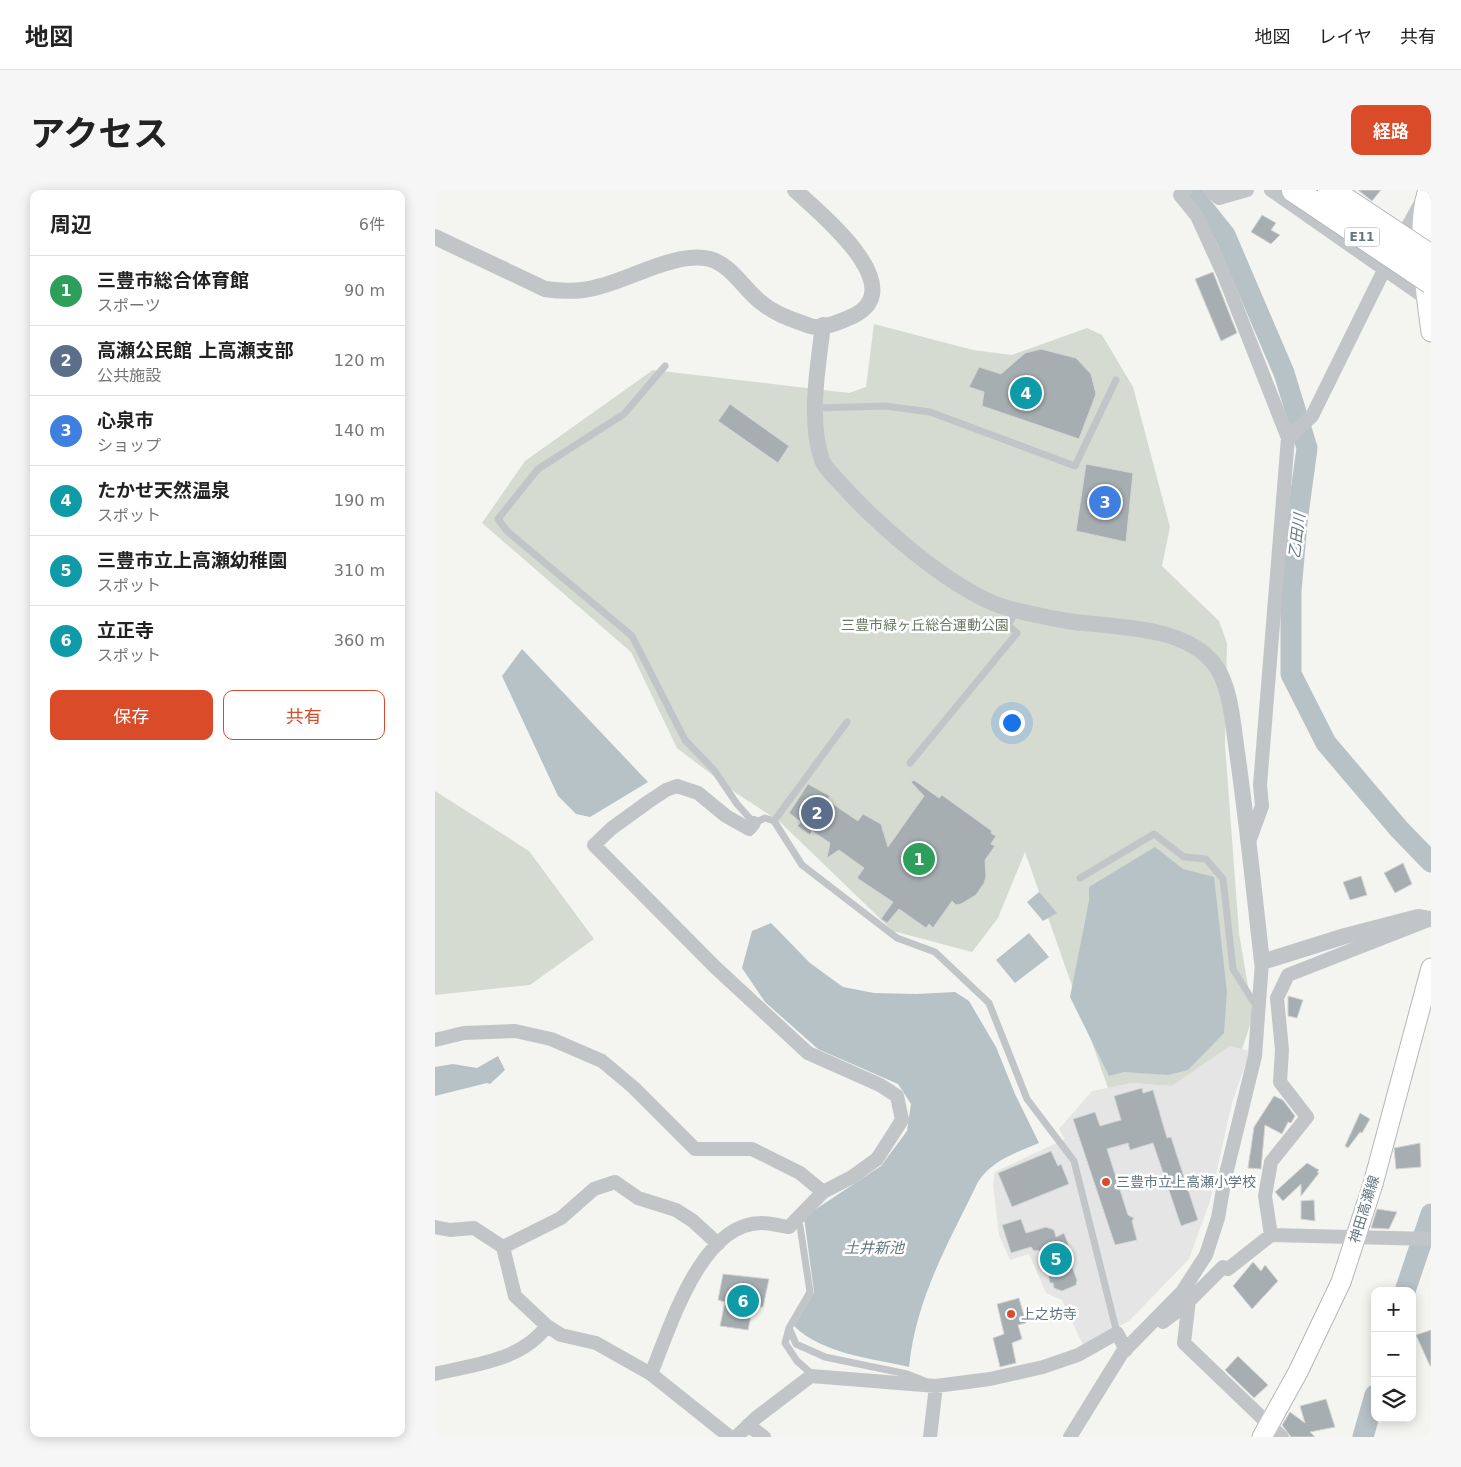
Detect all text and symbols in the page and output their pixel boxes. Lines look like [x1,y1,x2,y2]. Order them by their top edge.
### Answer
text: 地図 [25,23,73,51]
text: 地図 [1255,26,1291,47]
text: レイヤ [1319,26,1372,47]
text: 共有 [1400,26,1436,47]
button: 経路 [1351,105,1431,155]
text: アクセス [30,114,168,154]
text: 周辺 [50,213,92,237]
text: 6件 [359,215,385,234]
road number: E11 [1345,228,1379,246]
text: 三豊市総合体育館 [97,269,249,291]
text: 1 [60,281,72,300]
text: 90 m [344,281,385,300]
text: スポーツ [97,296,161,315]
text: 高瀬公民館 上高瀬支部 [97,339,294,361]
text: 2 [60,351,72,370]
text: 120 m [334,351,385,370]
text: 公共施設 [97,366,161,385]
pin: 4 [1010,374,1042,412]
text: 心泉市 [97,409,154,431]
text: 3 [60,421,72,440]
text: 140 m [334,421,385,440]
text: ショップ [97,436,161,455]
text: たかせ天然温泉 [97,479,230,501]
pin: 3 [1089,483,1121,521]
text: 4 [60,491,72,510]
text: 190 m [334,491,385,510]
text: スポット [97,506,161,525]
water label: 乙田川 [1285,511,1309,559]
text: 三豊市立上高瀬幼稚園 [97,549,287,571]
text: 5 [60,561,72,580]
text: 310 m [334,561,385,580]
text: スポット [97,576,161,595]
park label: 三豊市緑ヶ丘総合運動公園 [841,617,1009,633]
text: 立正寺 [97,619,154,641]
text: 6 [60,631,72,650]
text: 360 m [334,631,385,650]
text: スポット [97,646,161,665]
button: 保存 [50,690,213,740]
button: 共有 [223,690,385,740]
your location [999,710,1025,736]
pin: 2 [801,794,833,832]
pin: 1 [903,840,935,878]
street label: 神田高瀬線 [1346,1173,1382,1245]
place label: 三豊市立上高瀬小学校 [1116,1174,1256,1190]
marker: 三豊市立上高瀬小学校 [1100,1176,1112,1188]
water label: 土井新池 [844,1239,906,1257]
pin: 5 [1040,1240,1072,1278]
pin: 6 [727,1282,759,1320]
map controls [1371,1287,1416,1422]
button: + [1371,1287,1416,1332]
place label: 上之坊寺 [1021,1306,1077,1322]
marker: 上之坊寺 [1005,1308,1017,1320]
button: − [1371,1332,1416,1377]
button: layers [1371,1377,1416,1422]

